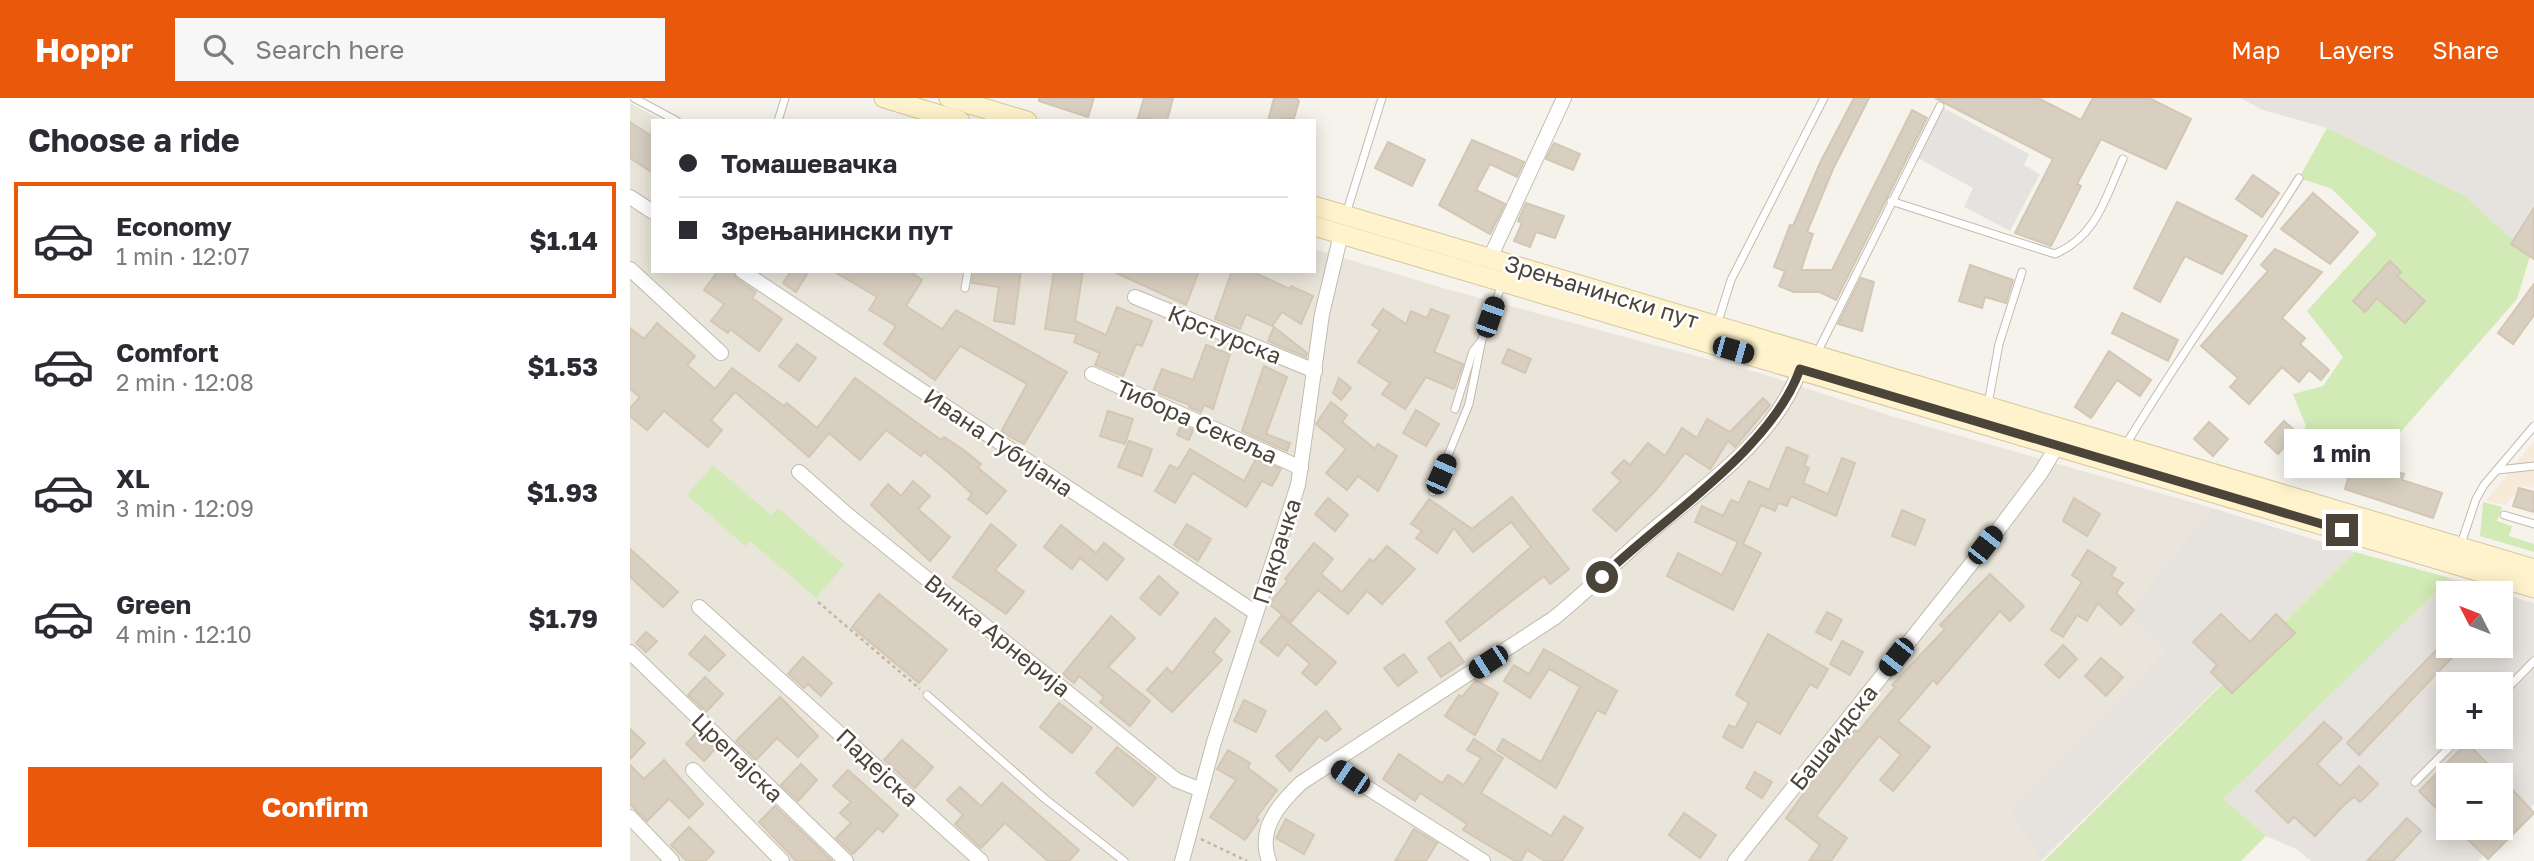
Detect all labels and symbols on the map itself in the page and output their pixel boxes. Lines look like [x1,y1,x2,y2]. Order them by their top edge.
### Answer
street label: Зрењанински пут [1502,248,1702,334]
car [1474,294,1507,340]
street label: Крстурска [1164,299,1286,369]
car [1710,334,1757,366]
street label: Тибора Секеља [1112,373,1282,469]
street label: Ивана Губијана [919,382,1079,502]
callout: 1 min [2284,428,2400,478]
car [1423,451,1460,497]
street label: Пакрачка [1246,495,1306,607]
route end [2326,514,2358,546]
car [1964,522,2007,568]
route start [1586,561,1618,593]
street label: Винка Арнерија [919,568,1077,702]
north arrow [2436,581,2513,658]
car [1875,634,1918,680]
car [1465,642,1512,682]
street label: Башаидска [1783,679,1883,795]
street label: Црепајска [686,706,790,808]
street label: Падејска [831,722,925,812]
car [1327,757,1374,797]

